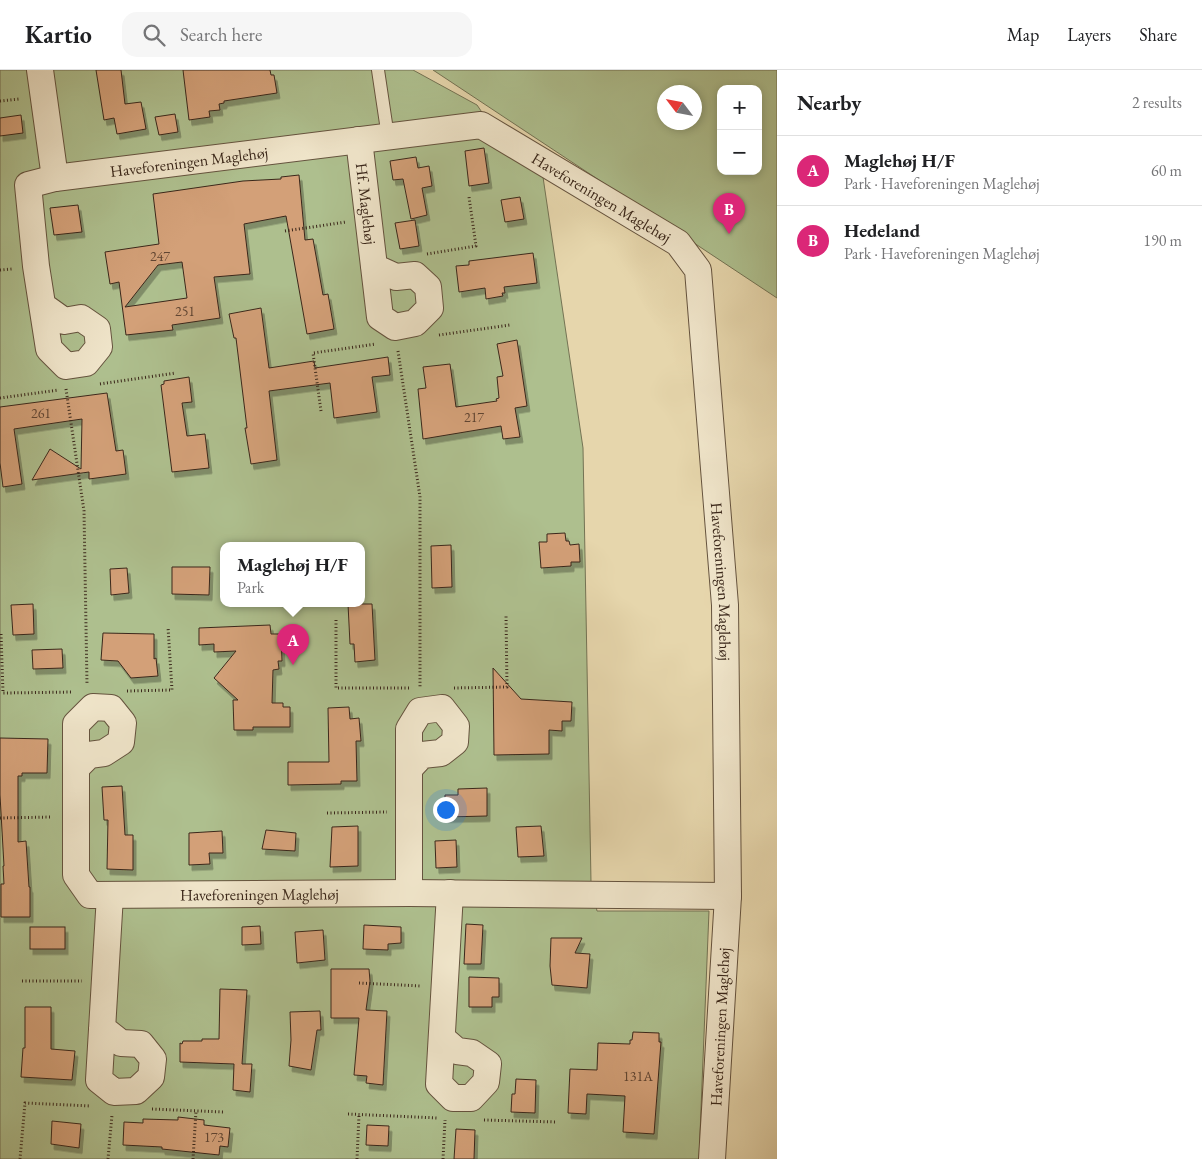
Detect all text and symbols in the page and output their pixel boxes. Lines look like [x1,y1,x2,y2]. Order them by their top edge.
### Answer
search box [122,12,472,57]
text: Kartio [25,19,92,50]
icon: search [140,21,168,49]
text: Search here [180,22,262,47]
text: Map [1007,23,1039,46]
text: Layers [1067,23,1111,46]
text: Share [1139,23,1177,46]
north arrow [657,85,702,130]
map controls [717,85,762,175]
button: + [717,85,762,130]
text: Nearby [797,89,861,116]
text: 2 results [1132,92,1182,113]
button: − [717,130,762,175]
street label: Haveforeningen Maglehøj [109,141,269,182]
street label: Haveforeningen Maglehøj [528,147,675,247]
text: Maglehøj H/F [844,148,955,173]
text: A [807,160,819,181]
text: 60 m [1151,160,1182,181]
street label: Hf. Maglehøj [351,162,382,246]
text: Park · Haveforeningen Maglehøj [844,173,1040,194]
pin: B [713,193,745,234]
text: Hedeland [844,218,920,243]
text: B [808,230,818,251]
text: 190 m [1143,230,1182,251]
text: Park · Haveforeningen Maglehøj [844,243,1040,264]
house number: 247 [150,247,170,265]
house number: 251 [175,302,195,320]
house number: 261 [31,404,51,422]
house number: 217 [464,408,484,426]
street label: Haveforeningen Maglehøj [706,501,736,661]
popup [220,542,365,607]
text: Maglehøj H/F [237,552,348,577]
text: Park [237,577,264,598]
pin: A [277,624,309,665]
your location [433,797,459,823]
street label: Haveforeningen Maglehøj [180,883,339,905]
street label: Haveforeningen Maglehøj [705,947,735,1107]
house number: 131A [623,1067,653,1085]
house number: 173 [204,1128,224,1146]

